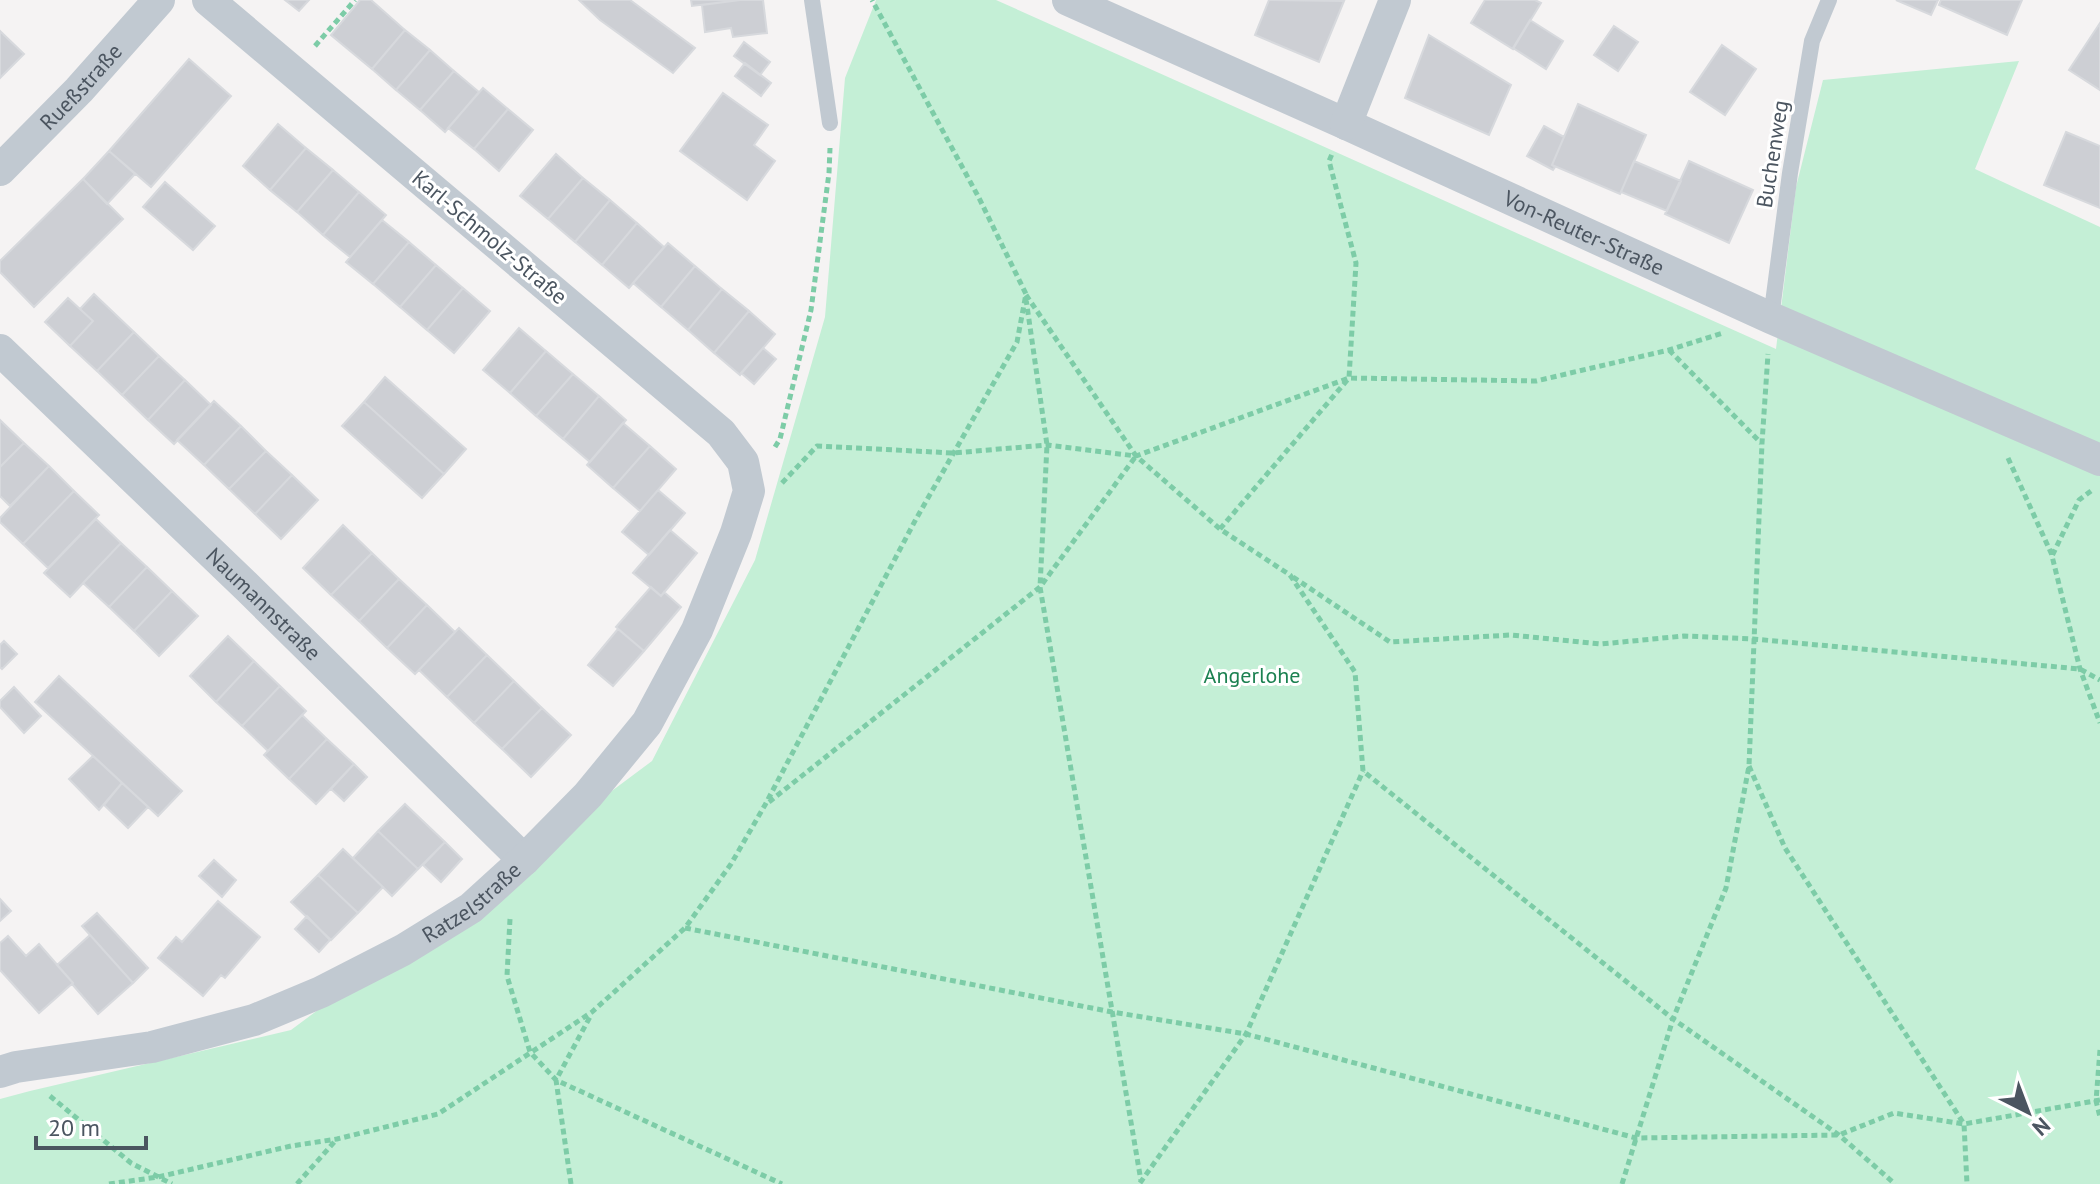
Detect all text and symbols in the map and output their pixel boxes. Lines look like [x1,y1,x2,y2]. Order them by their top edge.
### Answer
street label: Rueßstraße [33,38,128,136]
street label: Buchenweg [1750,98,1794,210]
street label: Karl-Schmolz-Straße [407,164,573,310]
street label: Von-Reuter-Straße [1498,183,1669,281]
street label: Naumannstraße [200,541,327,666]
park label: Angerlohe [1204,661,1300,689]
street label: Ratzelstraße [417,856,527,949]
north arrow [1988,1072,2068,1152]
scale bar [36,1100,146,1150]
text: 20 m [48,1112,100,1143]
text: N [2027,1112,2056,1142]

